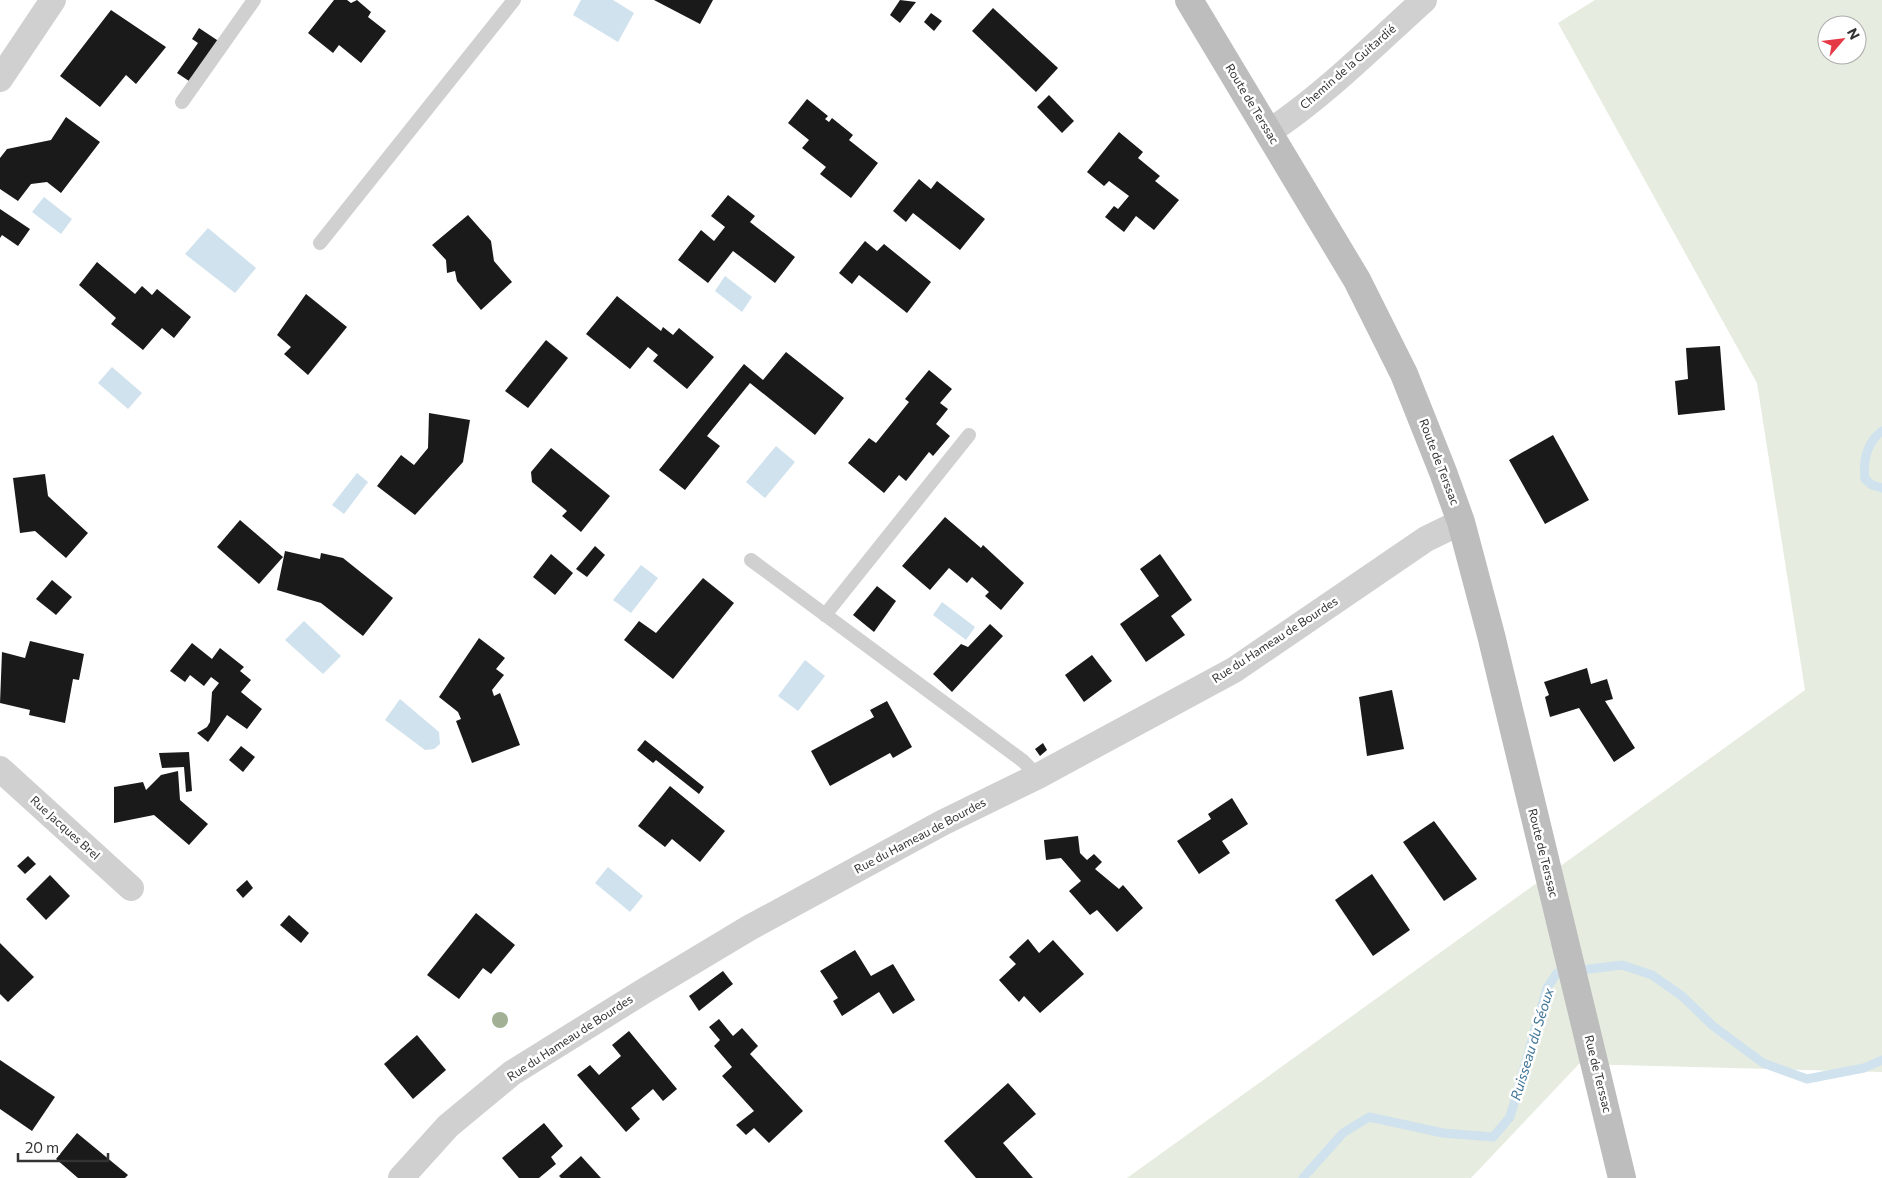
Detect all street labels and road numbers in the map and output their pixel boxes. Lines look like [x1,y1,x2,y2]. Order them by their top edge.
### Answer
street label: Chemin de la Guitardié [1297,21,1398,112]
street label: Route de Terssac [1223,61,1282,146]
street label: Route de Terssac [1417,416,1463,507]
street label: Rue du Hameau de Bourdes [1209,593,1340,685]
street label: Rue Jacques Brel [27,792,103,863]
street label: Rue du Hameau de Bourdes [851,794,988,876]
street label: Route de Terssac [1526,807,1562,899]
street label: Rue du Hameau de Bourdes [504,991,635,1083]
street label: Rue de Terssac [1583,1033,1615,1114]

